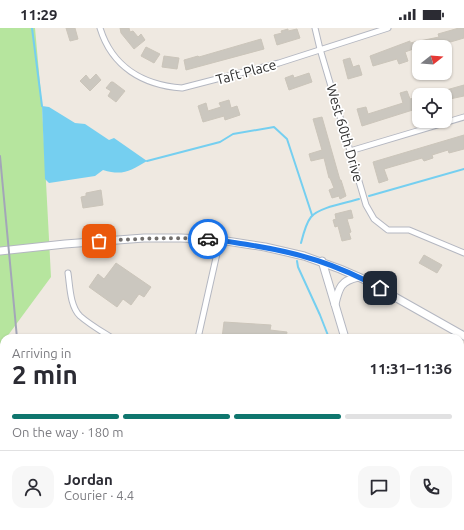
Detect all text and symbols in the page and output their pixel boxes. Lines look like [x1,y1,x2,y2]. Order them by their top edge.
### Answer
text: 11:29 [20,6,58,23]
north arrow [412,40,452,80]
map controls [412,40,452,128]
street label: Taft Place [214,56,278,88]
street label: West 60th Drive [323,82,367,184]
button: locate [412,88,452,128]
courier [188,219,228,259]
pin [82,224,116,258]
icon: car [197,228,219,250]
icon: bag [88,230,110,252]
pin [363,271,397,305]
icon: home [369,277,391,299]
text: Arriving in [12,346,71,360]
text: 2 min [12,360,78,389]
text: 11:31–11:36 [369,360,452,377]
text: On the way · 180 m [12,425,124,439]
button: person [12,466,54,508]
button: chat [358,466,400,508]
button: phone [410,466,452,508]
text: Jordan [64,471,113,488]
text: Courier · 4.4 [64,488,134,502]

